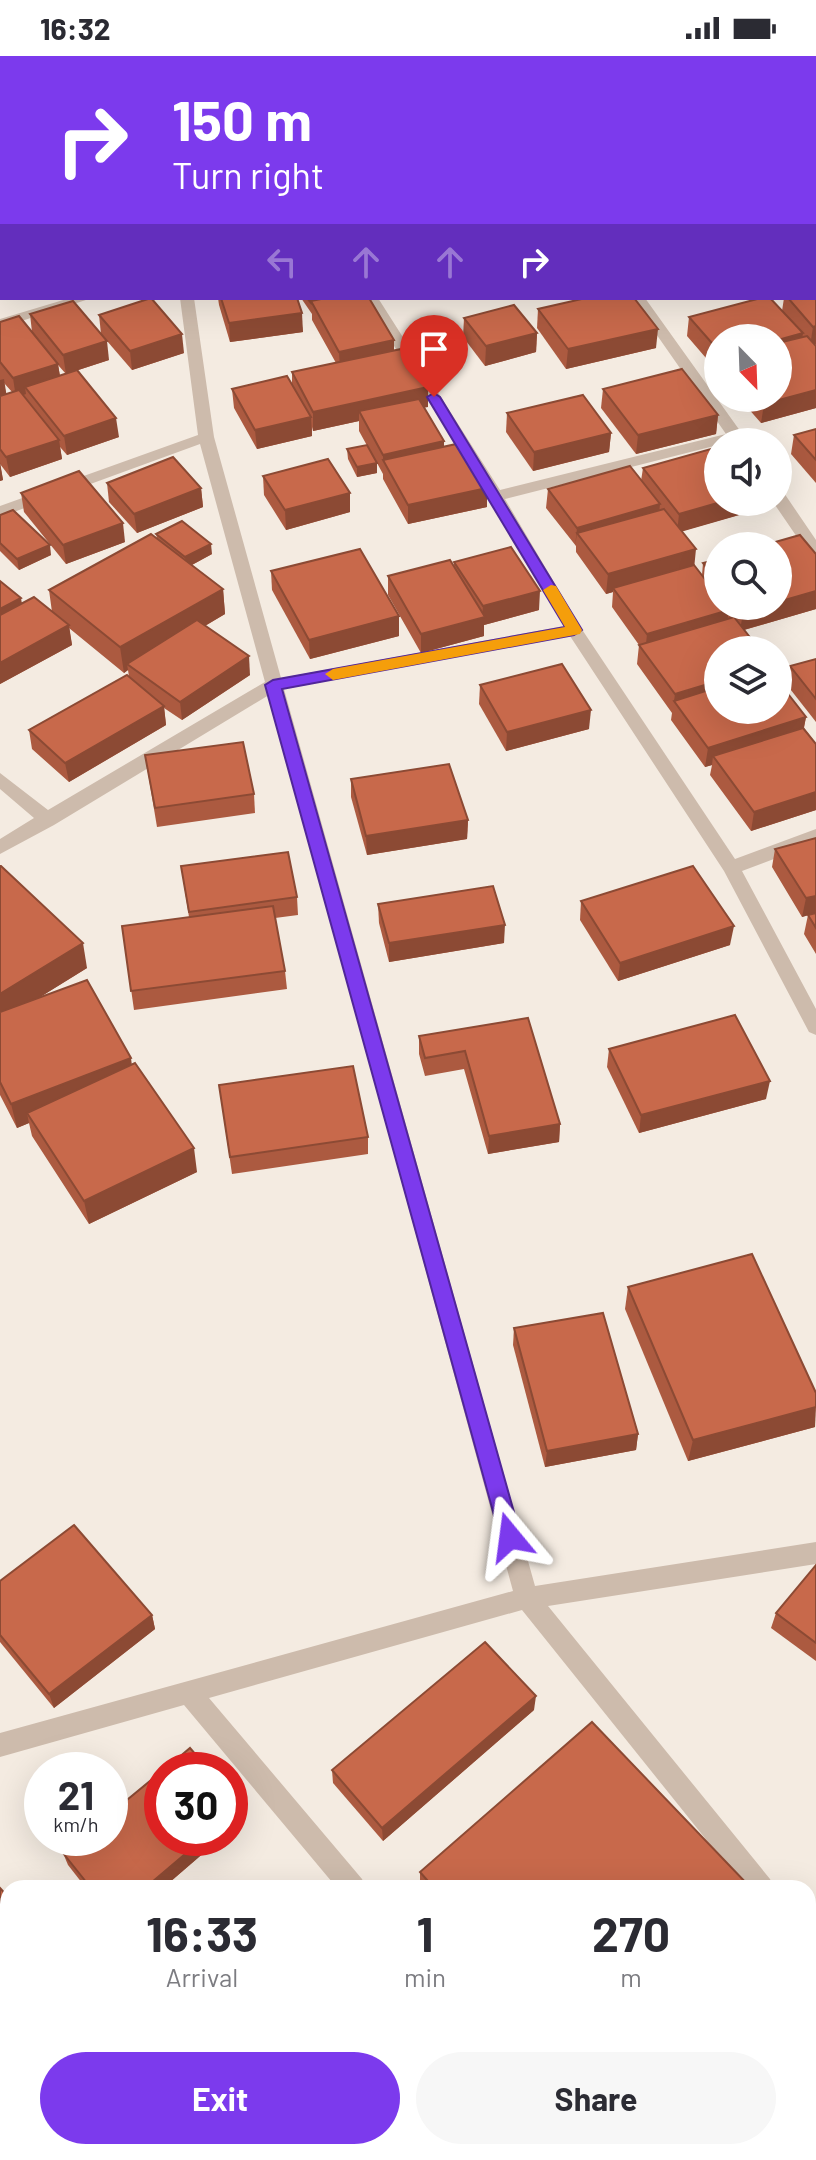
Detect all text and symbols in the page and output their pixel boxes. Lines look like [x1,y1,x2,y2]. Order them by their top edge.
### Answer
text: 16:32 [40,10,111,46]
text: 150 m [172,85,312,152]
icon: right [40,88,144,192]
text: Turn right [172,153,324,196]
icon: left [260,240,304,284]
icon: ahead [344,240,388,284]
icon: ahead [428,240,472,284]
icon: right [512,240,556,284]
pin [400,315,468,397]
north arrow [704,324,792,412]
map controls [704,324,792,724]
icon: arrive [412,327,456,371]
button: sound [704,428,792,516]
button: search [704,532,792,620]
button: layers [704,636,792,724]
position arrow [468,1495,552,1579]
speed limit sign: 30 [144,1752,248,1856]
text: 21 [58,1770,94,1818]
text: km/h [53,1812,99,1836]
text: 16:33 [146,1904,258,1962]
text: 1 [417,1904,434,1962]
text: 270 [592,1904,670,1962]
text: Arrival [166,1961,238,1992]
text: min [404,1961,446,1992]
text: m [620,1961,642,1992]
button: Exit [40,2052,400,2144]
button: Share [416,2052,776,2144]

